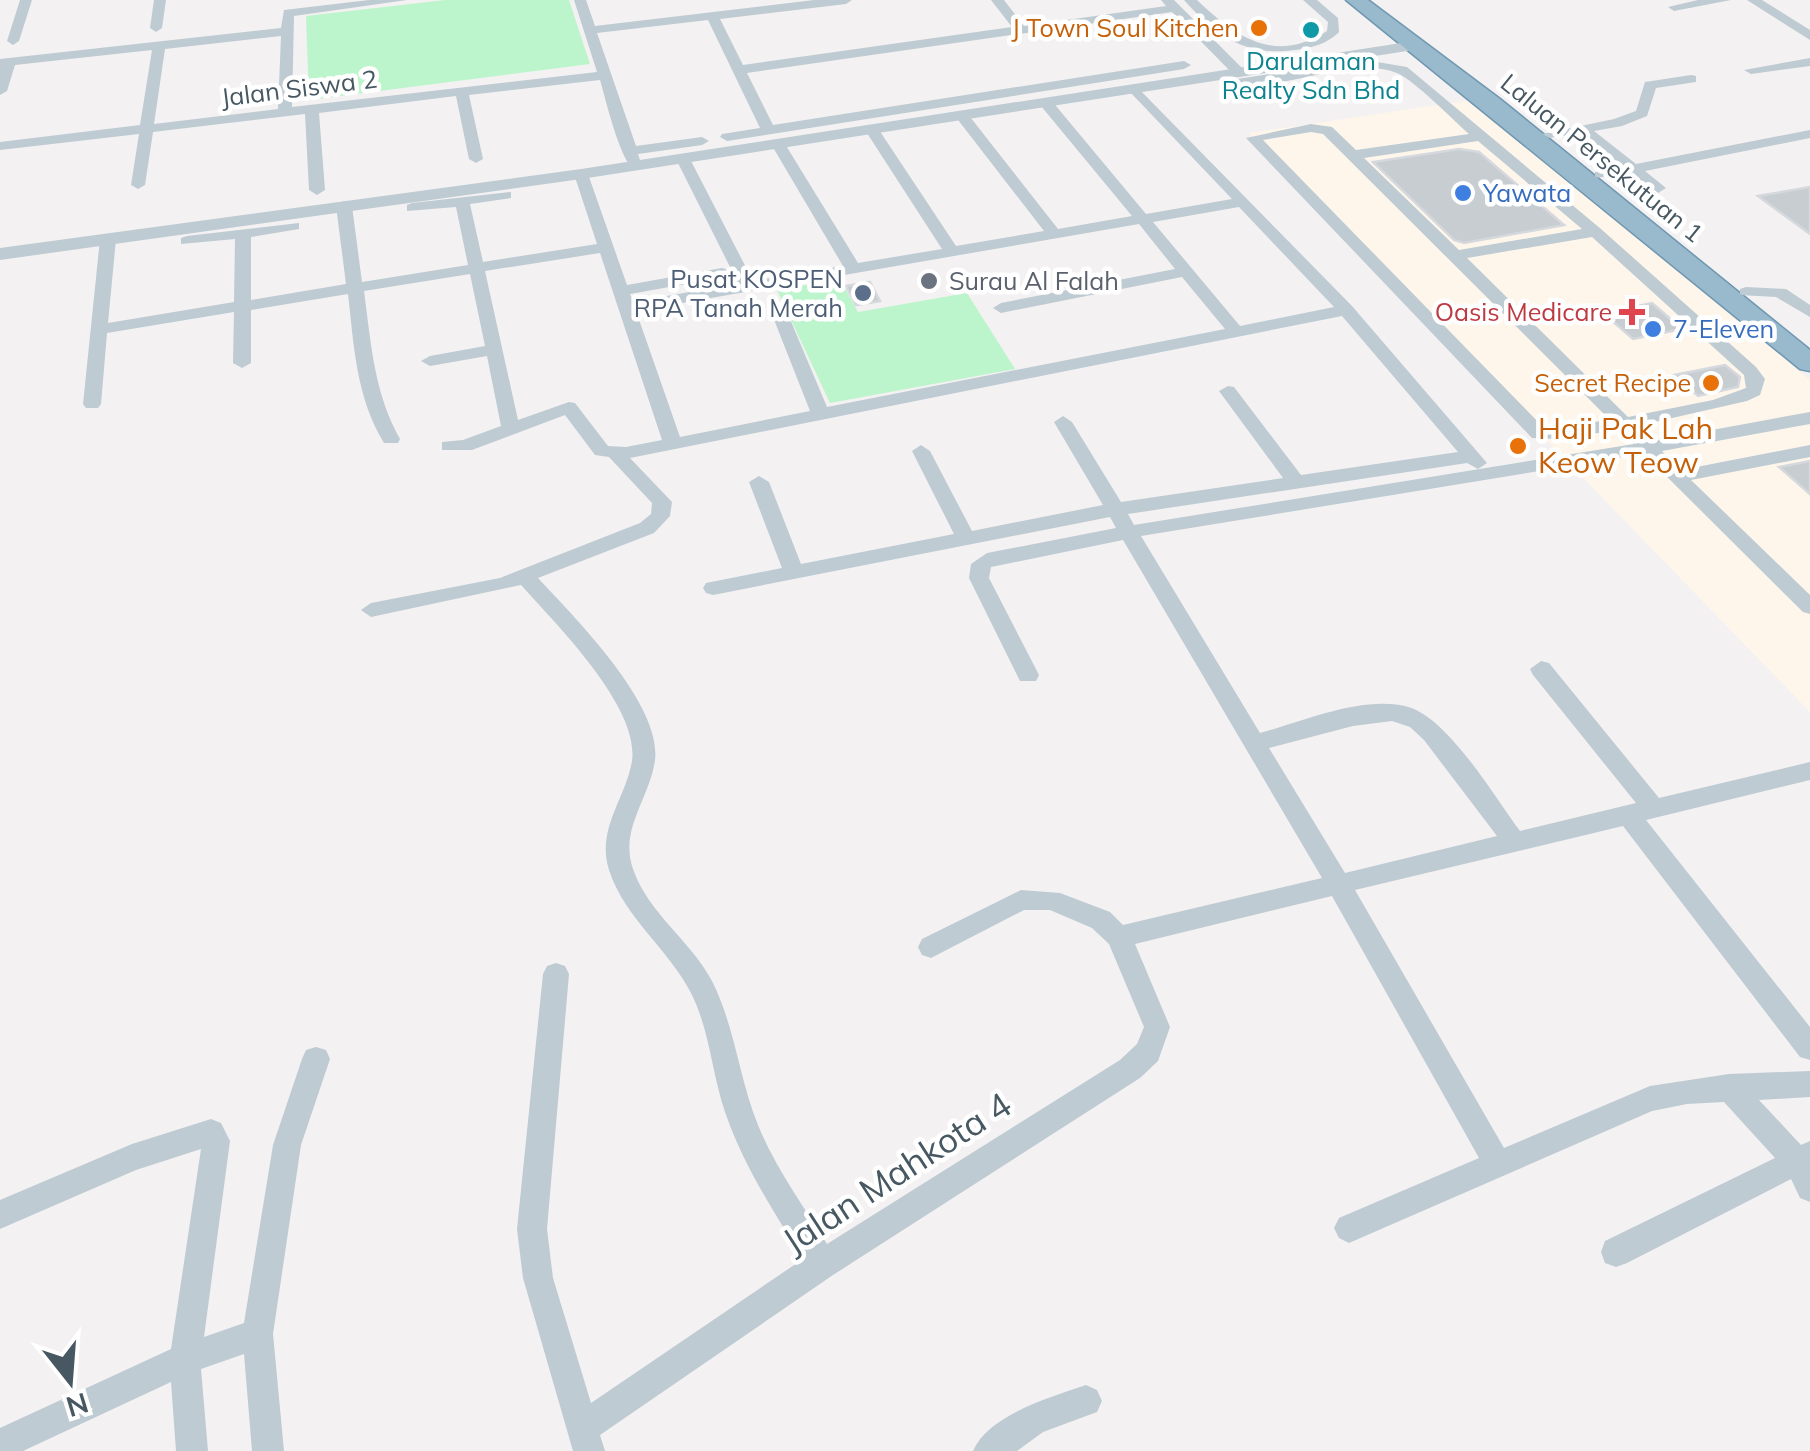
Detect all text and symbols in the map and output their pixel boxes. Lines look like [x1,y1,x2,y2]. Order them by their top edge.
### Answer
place label: J Town Soul Kitchen [1012,12,1239,43]
marker: J Town Soul Kitchen [1248,17,1270,39]
marker: Darulaman Realty Sdn Bhd [1300,19,1322,41]
place label: Darulaman Realty Sdn Bhd [1222,45,1400,105]
street label: Jalan Siswa 2 [219,63,379,112]
street label: Laluan Persekutuan 1 [1495,67,1710,249]
place label: Yawata [1482,177,1571,208]
marker: Yawata [1452,182,1474,204]
place label: Pusat KOSPEN RPA Tanah Merah [634,263,843,323]
place label: Surau Al Falah [949,265,1119,296]
marker: Surau Al Falah [918,270,940,292]
marker: Pusat KOSPEN RPA Tanah Merah [852,282,874,304]
place label: Oasis Medicare [1435,296,1612,327]
marker: Oasis Medicare [1621,301,1643,323]
place label: 7-Eleven [1673,313,1774,344]
marker: 7-Eleven [1642,318,1664,340]
place label: Secret Recipe [1534,367,1691,398]
marker: Secret Recipe [1700,372,1722,394]
place label: Haji Pak Lah Keow Teow [1538,409,1713,481]
marker: Haji Pak Lah Keow Teow [1507,435,1529,457]
street label: Jalan Mahkota 4 [774,1082,1019,1262]
north arrow [20,1331,120,1431]
text: N [62,1386,93,1425]

